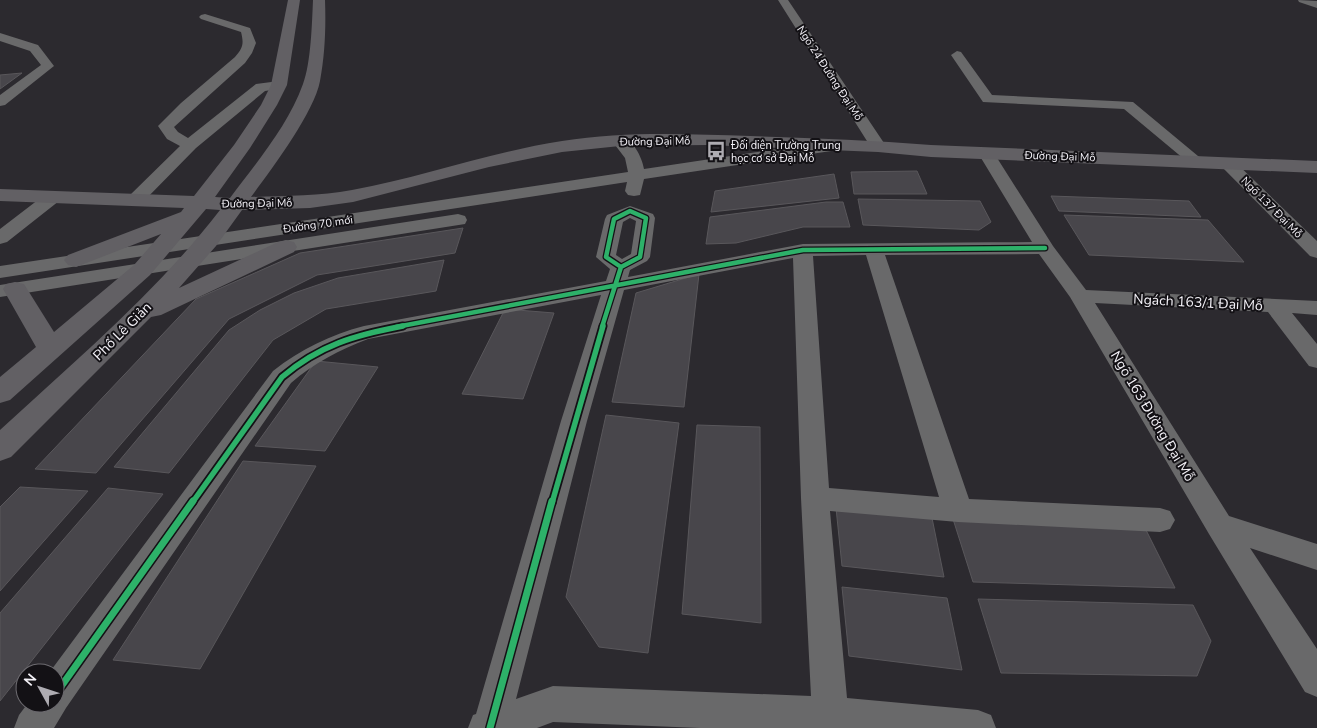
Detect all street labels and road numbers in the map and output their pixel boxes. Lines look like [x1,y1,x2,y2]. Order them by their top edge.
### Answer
street label: Ngõ 24 Đường Đại Mỗ [793,23,866,124]
street label: Đường Đại Mỗ [618,133,691,150]
street label: Đường Đại Mỗ [1023,148,1096,165]
street label: Ngõ 137 Đại Mỗ [1238,173,1306,241]
street label: Đường Đại Mỗ [220,195,293,212]
street label: Đường 70 mới [281,212,354,237]
street label: Ngách 163/1 Đại Mỗ [1133,290,1263,315]
street label: Phố Lê Giản [89,298,156,365]
street label: Ngõ 163 Đường Đại Mỗ [1106,348,1199,485]

